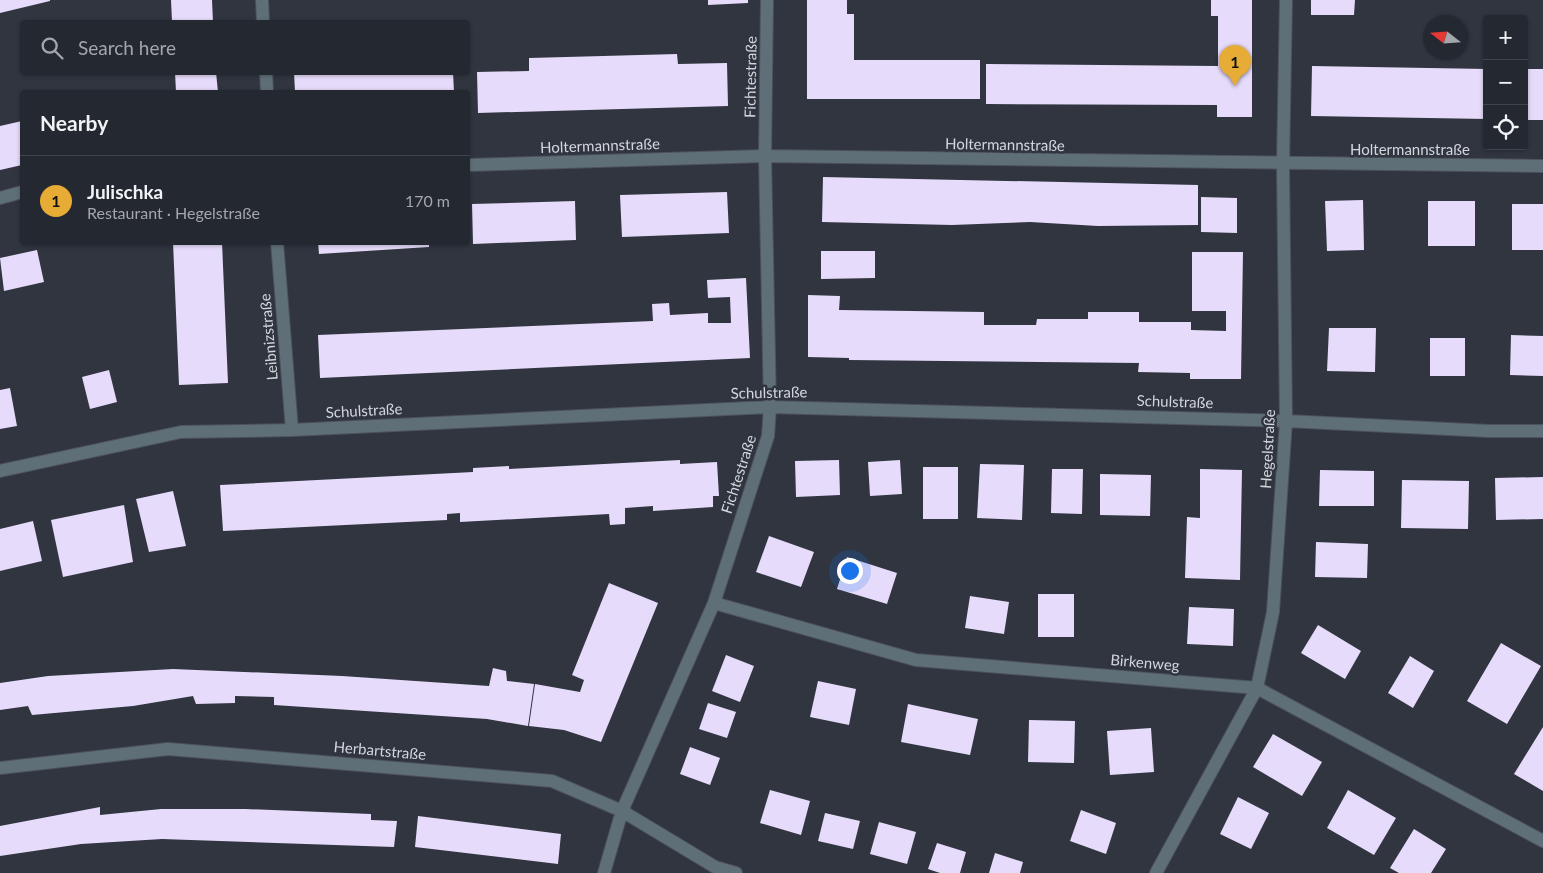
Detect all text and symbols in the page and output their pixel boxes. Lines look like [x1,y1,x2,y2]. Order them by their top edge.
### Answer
north arrow [1423,15,1468,60]
map controls [1483,15,1528,150]
button: + [1483,15,1528,60]
search box [20,20,470,75]
icon: search [38,34,66,62]
text: Search here [78,36,176,59]
street label: Fichtestraße [740,36,760,118]
pin: 1 [1219,45,1251,86]
button: − [1483,60,1528,105]
button: locate [1483,105,1528,150]
text: Nearby [40,110,108,135]
street label: Holtermannstraße [540,134,660,156]
street label: Holtermannstraße [945,134,1065,154]
street label: Holtermannstraße [1350,140,1470,158]
text: Julischka [87,180,163,203]
text: 1 [51,191,61,210]
text: 170 m [405,191,450,210]
text: Restaurant · Hegelstraße [87,203,260,222]
street label: Leibnizstraße [255,293,281,381]
street label: Schulstraße [730,382,808,402]
street label: Schulstraße [1136,391,1214,411]
street label: Schulstraße [325,399,403,421]
street label: Hegelstraße [1256,409,1278,489]
street label: Fichtestraße [717,432,759,516]
your location [837,558,863,584]
street label: Birkenweg [1110,650,1181,674]
street label: Herbartstraße [333,737,427,763]

